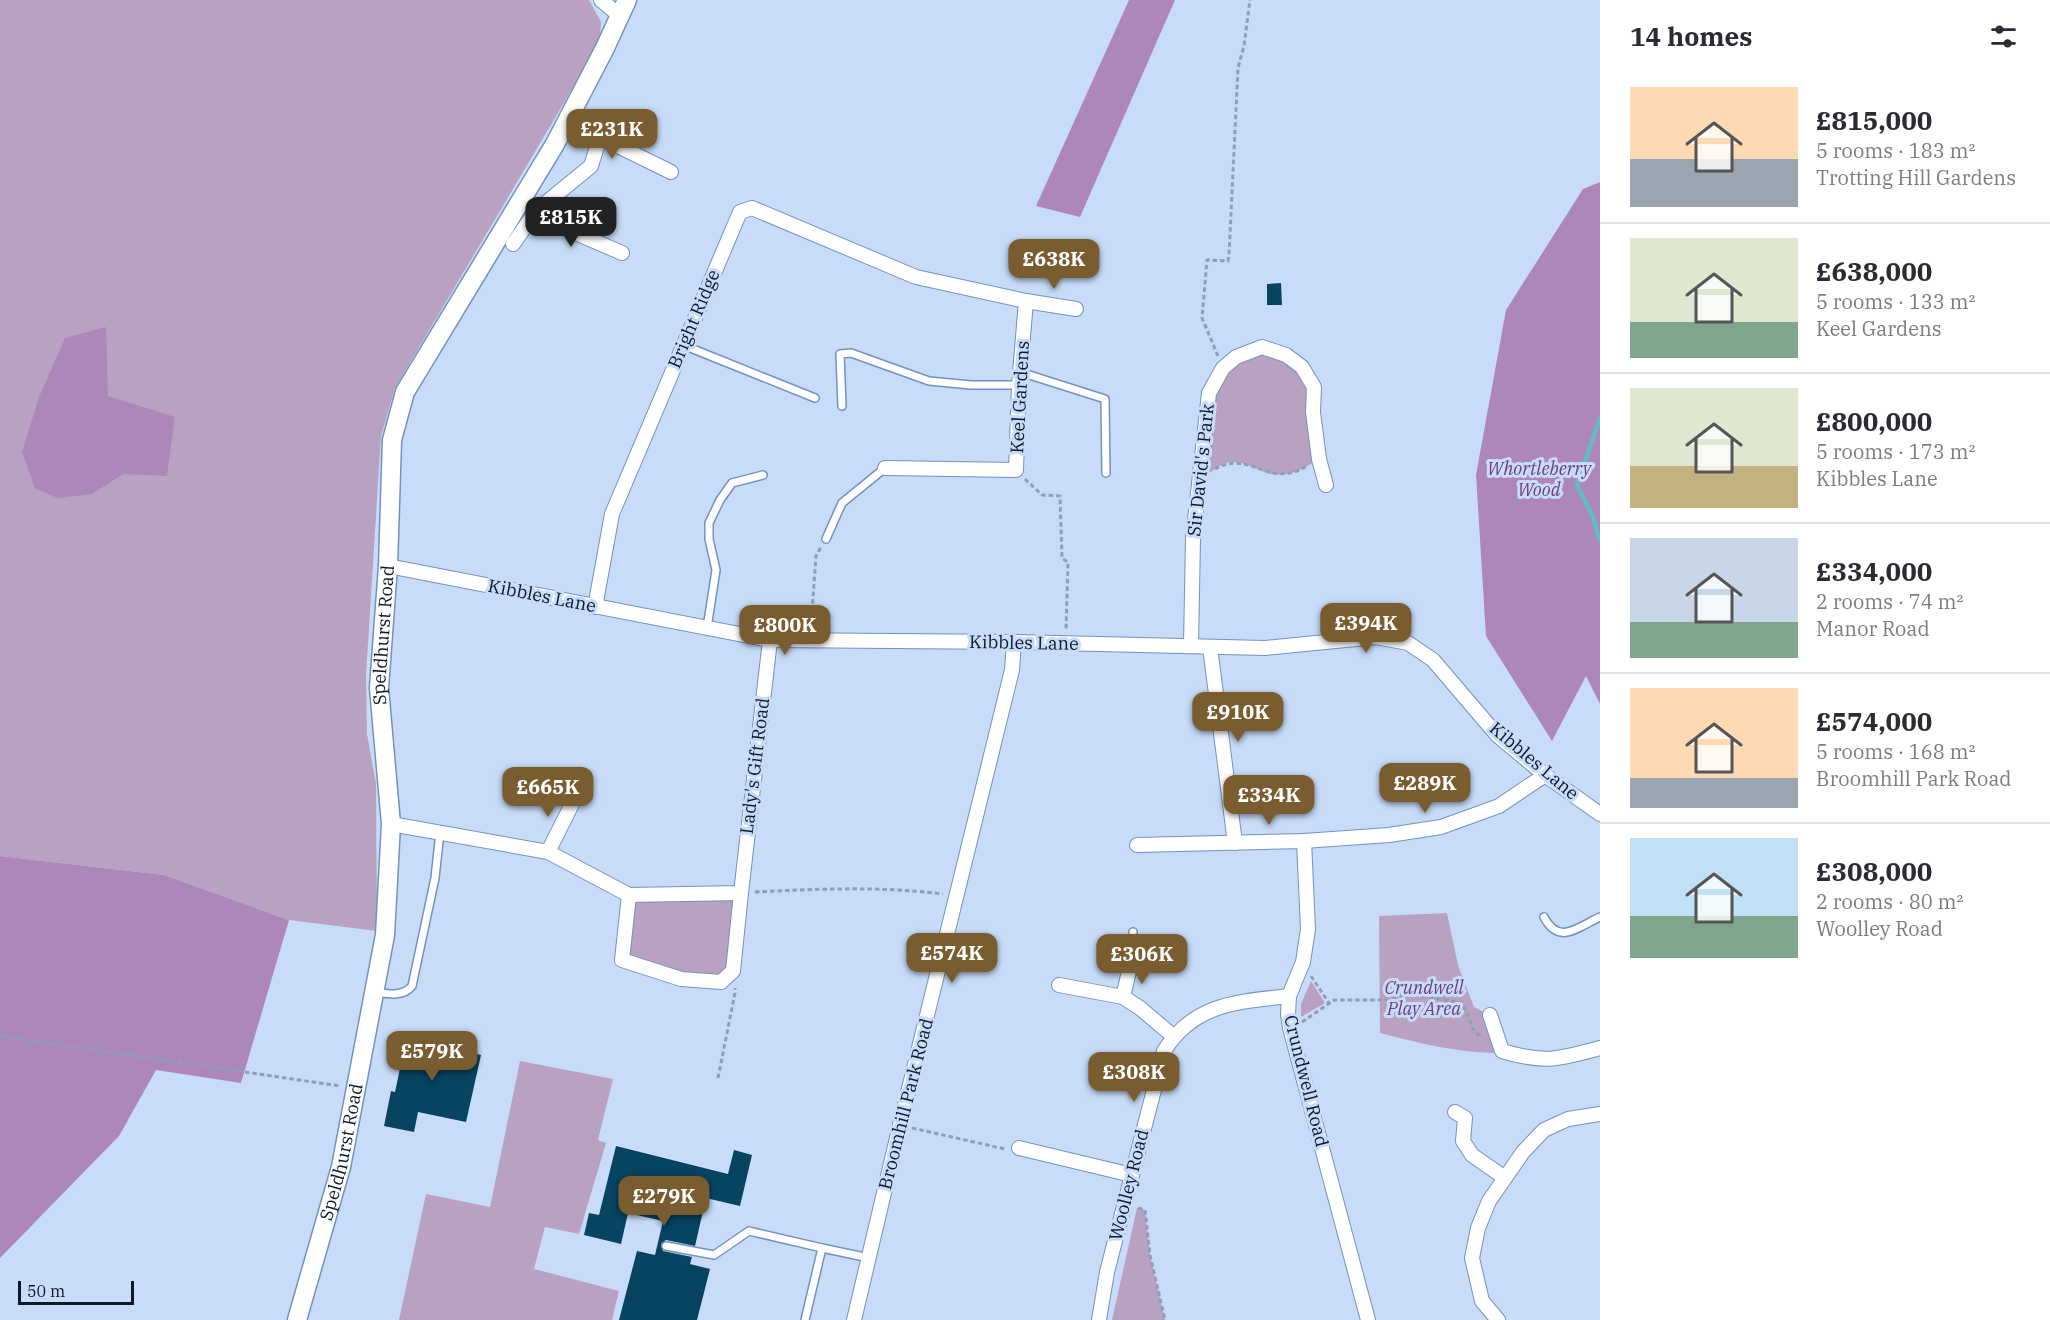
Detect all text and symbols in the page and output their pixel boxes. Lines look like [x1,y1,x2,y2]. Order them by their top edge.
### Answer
text: 14 homes [1630,19,1752,53]
icon: filters [1987,20,2020,53]
text: £815,000 [1816,103,1932,137]
pin: £231K [570,109,654,160]
icon: home [1678,111,1750,183]
text: £231K [580,115,644,142]
text: 5 rooms · 183 m² [1816,137,1975,164]
text: Trotting Hill Gardens [1816,164,2016,191]
pin: £815K [529,197,613,248]
text: £815K [539,203,603,230]
pin: £638K [1012,239,1096,290]
text: £638K [1022,245,1086,272]
text: £638,000 [1816,254,1932,288]
icon: home [1678,262,1750,334]
street label: Bright Ridge [662,266,725,372]
text: 5 rooms · 133 m² [1816,288,1975,315]
text: Keel Gardens [1816,315,1942,342]
street label: Keel Gardens [1005,340,1034,454]
street label: Sir David's Park [1182,402,1219,538]
text: £800,000 [1816,404,1932,438]
icon: home [1678,412,1750,484]
text: 5 rooms · 173 m² [1816,438,1975,465]
park label: Whortleberry Wood [1487,457,1593,501]
text: Kibbles Lane [1816,465,1938,492]
text: £334,000 [1816,554,1932,588]
icon: home [1678,562,1750,634]
street label: Speldhurst Road [367,564,399,706]
street label: Kibbles Lane [486,574,598,617]
text: 2 rooms · 74 m² [1816,588,1963,615]
pin: £394K [1324,603,1408,654]
pin: £800K [743,605,827,656]
text: £394K [1334,609,1398,636]
text: £800K [753,611,817,638]
text: Manor Road [1816,615,1930,642]
street label: Kibbles Lane [969,630,1079,655]
pin: £910K [1196,692,1280,743]
street label: Lady's Gift Road [735,696,774,835]
text: £910K [1206,698,1270,725]
text: £574,000 [1816,704,1932,738]
icon: home [1678,712,1750,784]
street label: Kibbles Lane [1485,717,1584,805]
text: 5 rooms · 168 m² [1816,738,1975,765]
pin: £289K [1383,763,1467,814]
text: Broomhill Park Road [1816,765,2012,792]
pin: £665K [506,767,590,818]
text: £289K [1393,769,1457,796]
text: £665K [516,773,580,800]
pin: £334K [1227,775,1311,826]
text: £334K [1237,781,1301,808]
text: £308,000 [1816,854,1932,888]
icon: home [1678,862,1750,934]
text: 2 rooms · 80 m² [1816,888,1963,915]
text: Woolley Road [1816,915,1943,942]
pin: £574K [910,933,994,984]
pin: £306K [1100,934,1184,985]
text: £574K [920,939,984,966]
text: £306K [1110,940,1174,967]
park label: Crundwell Play Area [1384,976,1465,1020]
street label: Crundwell Road [1279,1013,1334,1149]
street label: Broomhill Park Road [873,1016,938,1192]
pin: £579K [390,1031,474,1082]
text: £579K [400,1037,464,1064]
pin: £308K [1092,1052,1176,1103]
text: £308K [1102,1058,1166,1085]
street label: Speldhurst Road [314,1081,368,1223]
street label: Woolley Road [1104,1127,1153,1243]
pin: £279K [622,1176,706,1227]
text: £279K [632,1182,696,1209]
scale bar [18,1278,134,1306]
text: 50 m [27,1281,65,1301]

